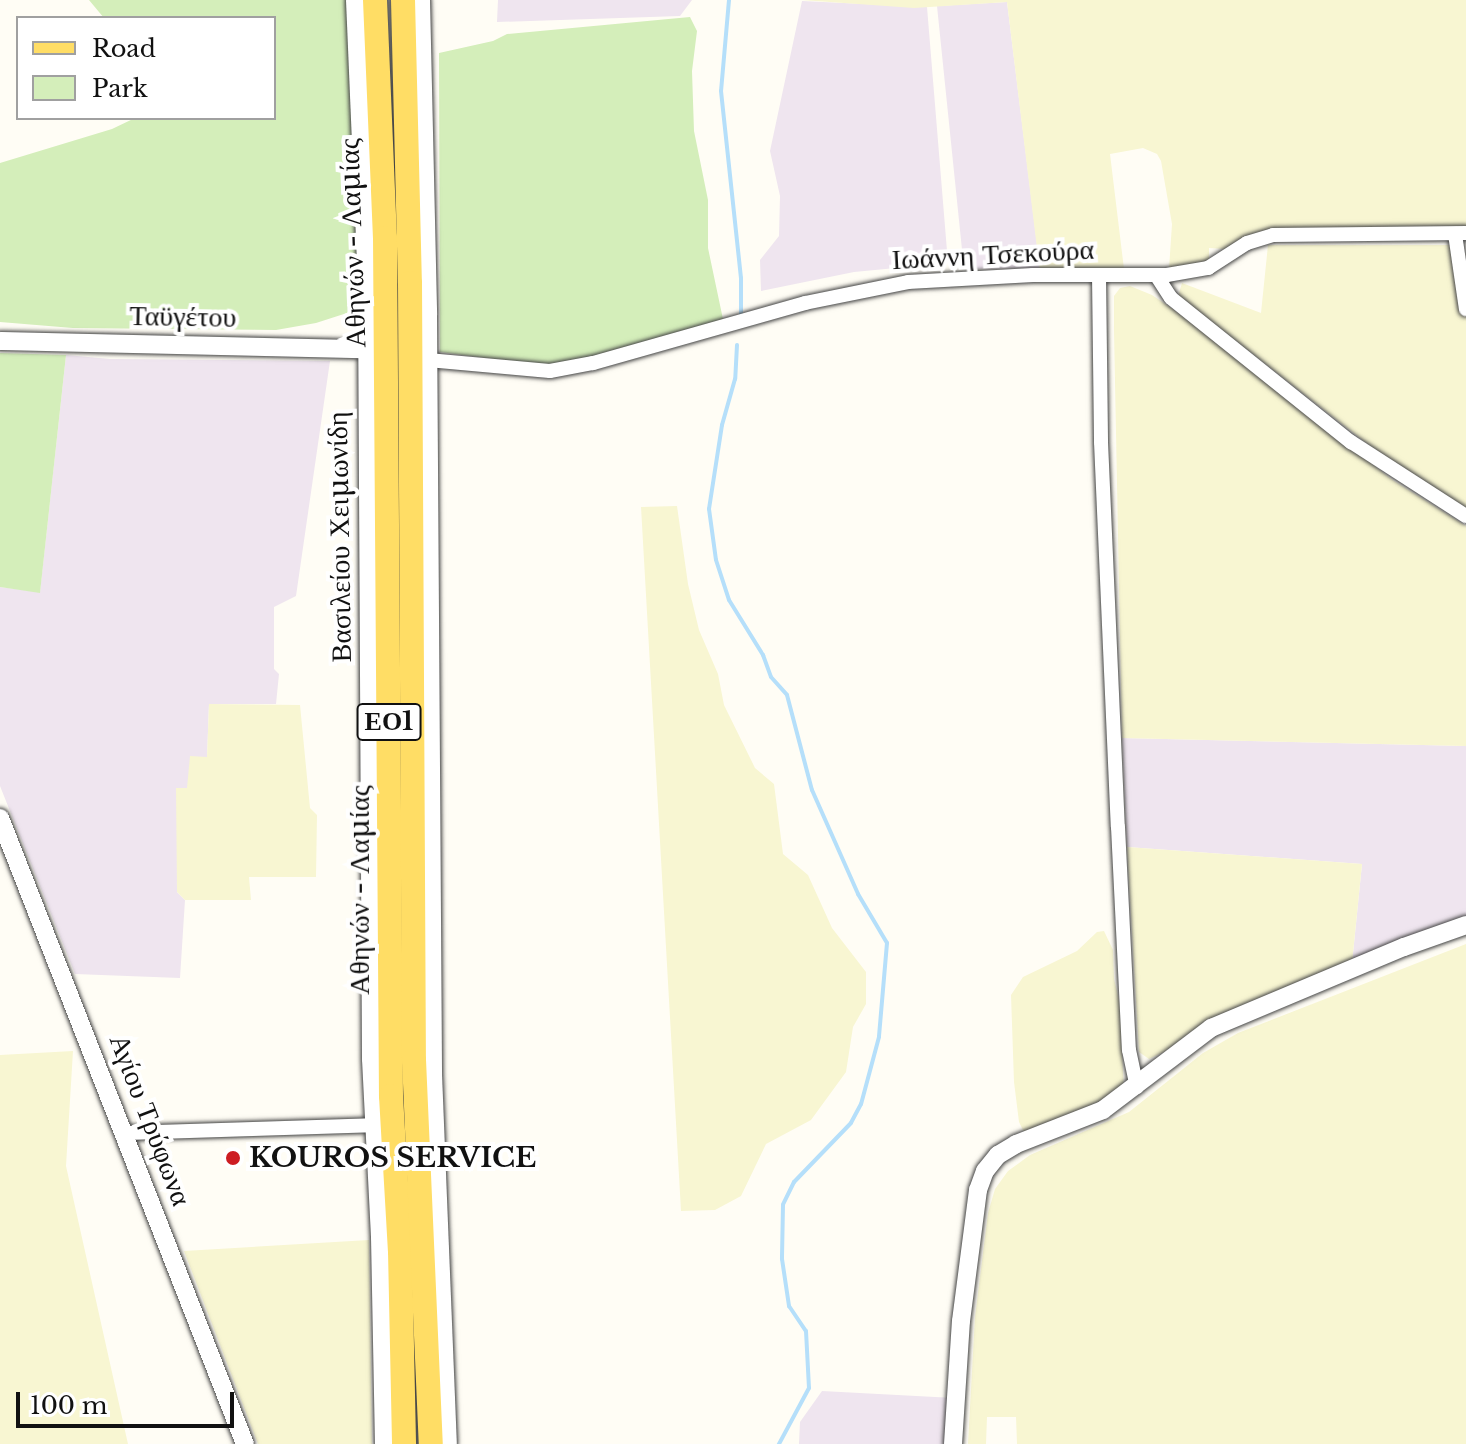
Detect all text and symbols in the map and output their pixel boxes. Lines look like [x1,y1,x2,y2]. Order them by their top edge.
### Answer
legend [16,16,276,120]
text: Road [92,34,156,63]
text: Park [92,74,148,103]
street label: Αθηνών - Λαμίας [333,138,373,348]
street label: Ιωάννη Τσεκούρα [891,233,1095,277]
street label: Ταϋγέτου [129,299,237,335]
street label: Βασιλείου Χειμωνίδη [321,411,359,663]
road number: ΕΟ1 [355,700,423,744]
street label: Αθηνών - Λαμίας [343,785,377,995]
street label: Αγίου Τρύφωνα [102,1030,198,1210]
place label: KOUROS SERVICE [249,1141,536,1175]
marker: KOUROS SERVICE [224,1149,242,1167]
scale bar [20,1376,238,1426]
text: 100 m [30,1391,108,1420]

